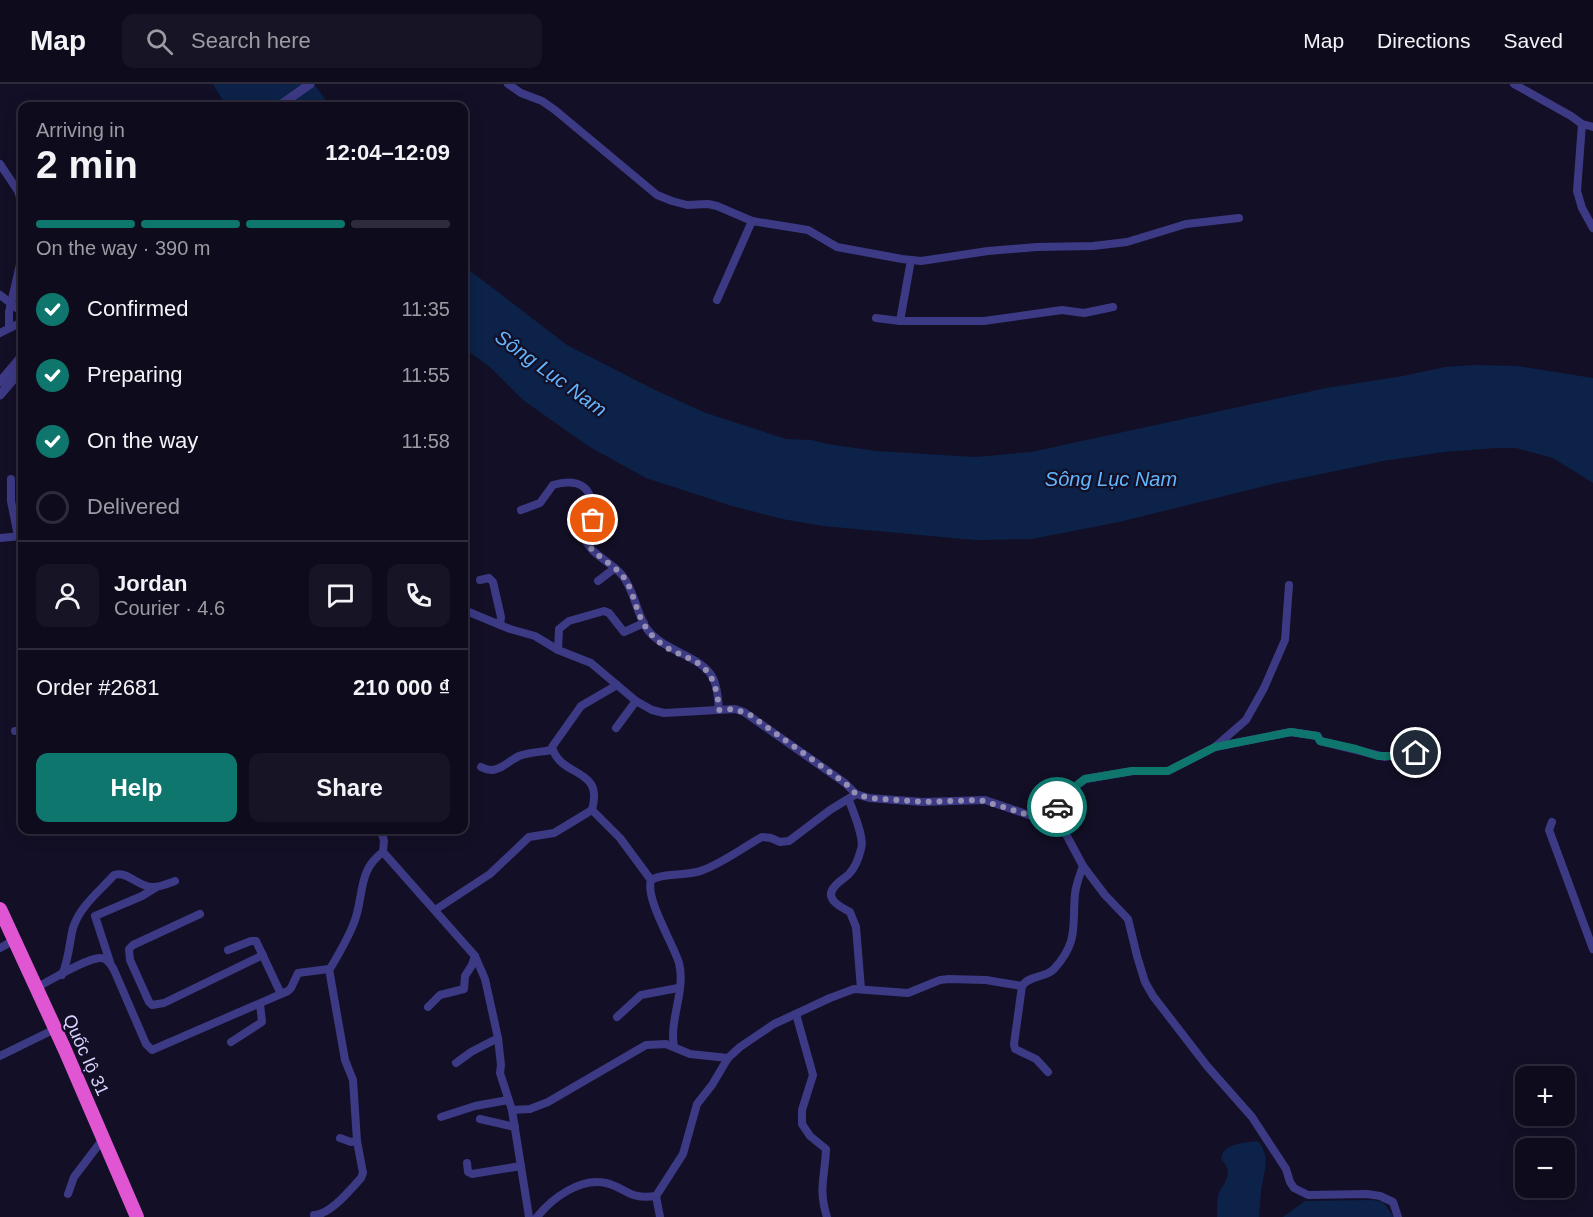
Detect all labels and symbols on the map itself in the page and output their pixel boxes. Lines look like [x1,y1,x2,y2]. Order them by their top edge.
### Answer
water label: Sông Lục Nam [491,325,611,421]
water label: Sông Lục Nam [1045,468,1177,490]
pin [567,494,618,545]
pin [1390,727,1441,778]
courier [1027,777,1087,837]
street label: Quốc lộ 31 [59,1011,113,1099]

